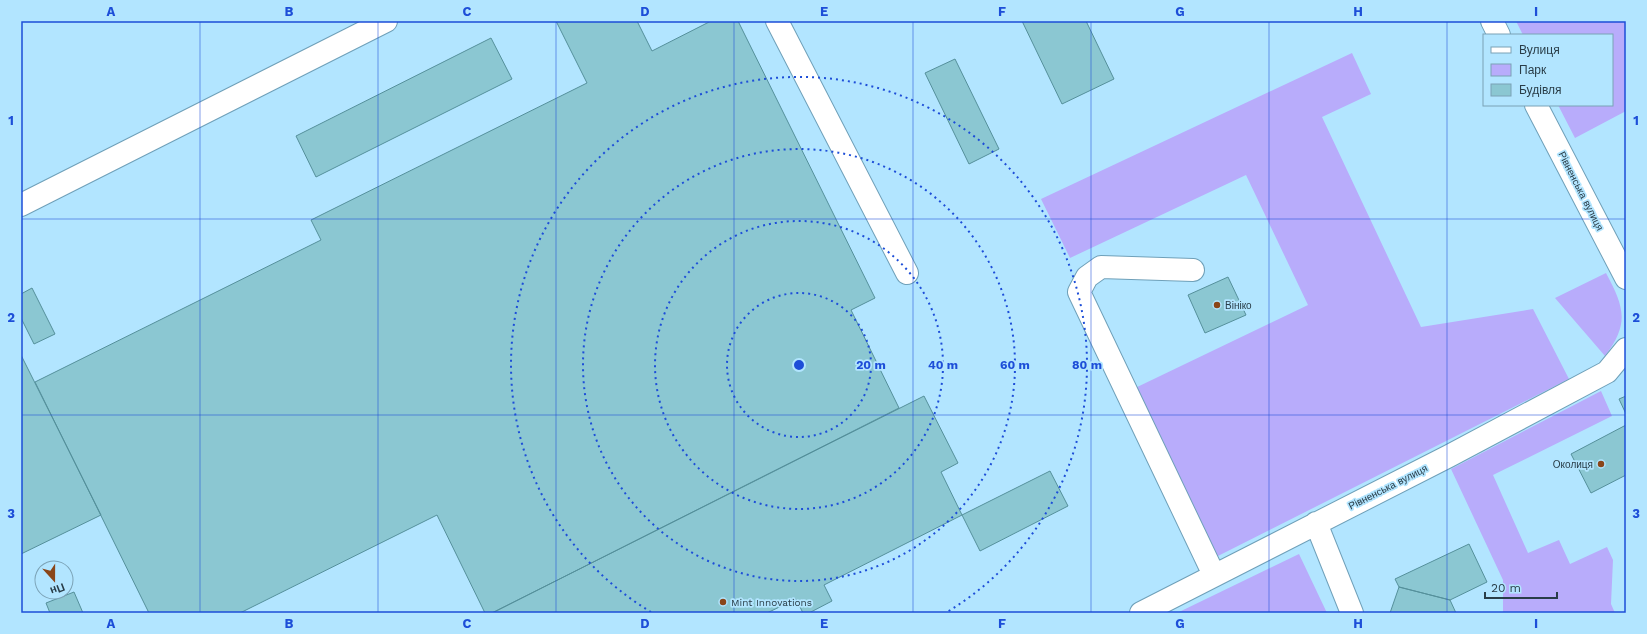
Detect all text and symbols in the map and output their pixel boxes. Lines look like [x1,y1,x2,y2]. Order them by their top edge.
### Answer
text: A [107,4,116,19]
text: B [285,4,294,19]
text: C [463,4,472,19]
text: D [640,4,650,19]
text: E [820,4,828,19]
text: F [998,4,1006,19]
text: G [1175,4,1185,19]
text: H [1353,4,1363,19]
text: I [1534,4,1538,19]
legend [1483,34,1613,106]
text: Вулиця [1519,43,1560,57]
text: Парк [1519,63,1547,77]
text: Будівля [1519,83,1561,97]
text: 1 [8,113,14,128]
text: 1 [1633,113,1639,128]
street label: Рівненська вулиця [1556,150,1606,232]
marker: Вініко [1212,300,1222,310]
place label: Вініко [1225,300,1252,311]
text: 2 [7,310,15,325]
text: 2 [1632,310,1640,325]
centre of rings [792,358,806,372]
text: 20 m [856,358,886,372]
text: 40 m [928,358,958,372]
text: 60 m [1000,358,1030,372]
text: 80 m [1072,358,1102,372]
place label: Околиця [1553,459,1593,470]
marker: Околиця [1596,459,1606,469]
street label: Рівненська вулиця [1347,462,1429,512]
text: 3 [7,506,15,521]
text: 3 [1632,506,1640,521]
north arrow [34,560,74,600]
scale bar [1485,574,1557,600]
text: Пн [48,580,67,598]
text: 20 m [1491,581,1521,595]
marker: Mint Innovations [718,597,728,607]
place label: Mint Innovations [731,597,812,608]
text: A [107,616,116,631]
text: B [285,616,294,631]
text: C [463,616,472,631]
text: D [640,616,650,631]
text: E [820,616,828,631]
text: F [998,616,1006,631]
text: G [1175,616,1185,631]
text: H [1353,616,1363,631]
text: I [1534,616,1538,631]

